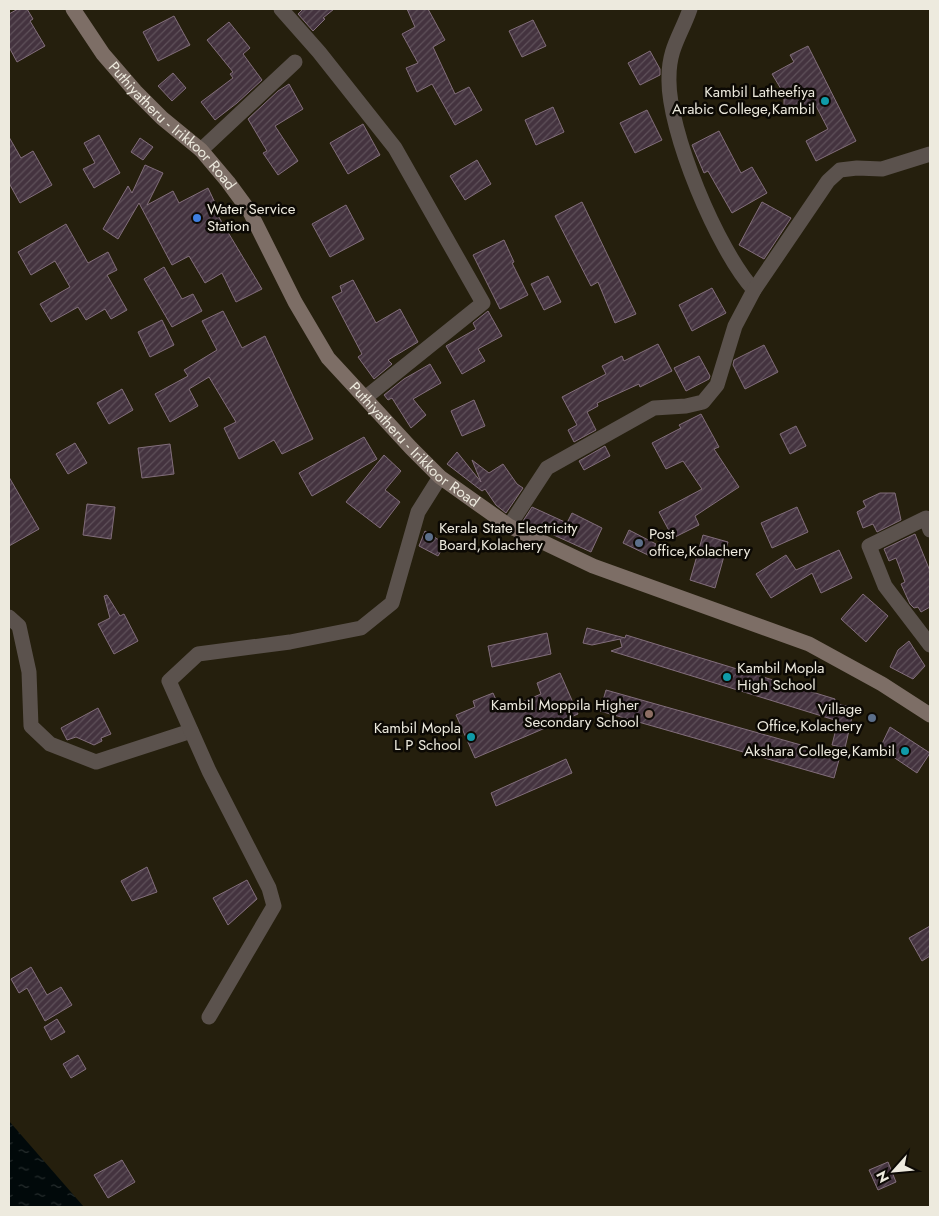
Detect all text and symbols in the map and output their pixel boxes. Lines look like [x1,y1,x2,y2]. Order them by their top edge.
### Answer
street label: Puthiyatheru - Irikkoor Road [103,57,241,194]
place label: Kambil Latheefiya Arabic College,Kambil [672,81,815,120]
marker: Kambil Latheefiya Arabic College,Kambil [819,95,831,107]
place label: Water Service Station [207,198,296,237]
marker: Water Service Station [191,212,203,224]
street label: Puthiyatheru - Irikkoor Road [344,377,484,513]
place label: Kerala State Electricity Board,Kolachery [439,517,578,556]
place label: Post office,Kolachery [649,523,751,562]
marker: Kerala State Electricity Board,Kolachery [423,531,435,543]
marker: Post office,Kolachery [633,537,645,549]
place label: Kambil Mopla High School [737,657,824,696]
marker: Kambil Mopla High School [721,671,733,683]
place label: Kambil Moppila Higher Secondary School [491,694,640,733]
place label: Village Office,Kolachery [757,698,862,737]
marker: Kambil Moppila Higher Secondary School [643,708,655,720]
marker: Village Office,Kolachery [866,712,878,724]
place label: Kambil Mopla L P School [374,717,461,756]
marker: Kambil Mopla L P School [465,731,477,743]
place label: Akshara College,Kambil [744,740,895,762]
marker: Akshara College,Kambil [899,745,911,757]
north arrow [869,1146,919,1196]
text: N [871,1167,894,1186]

